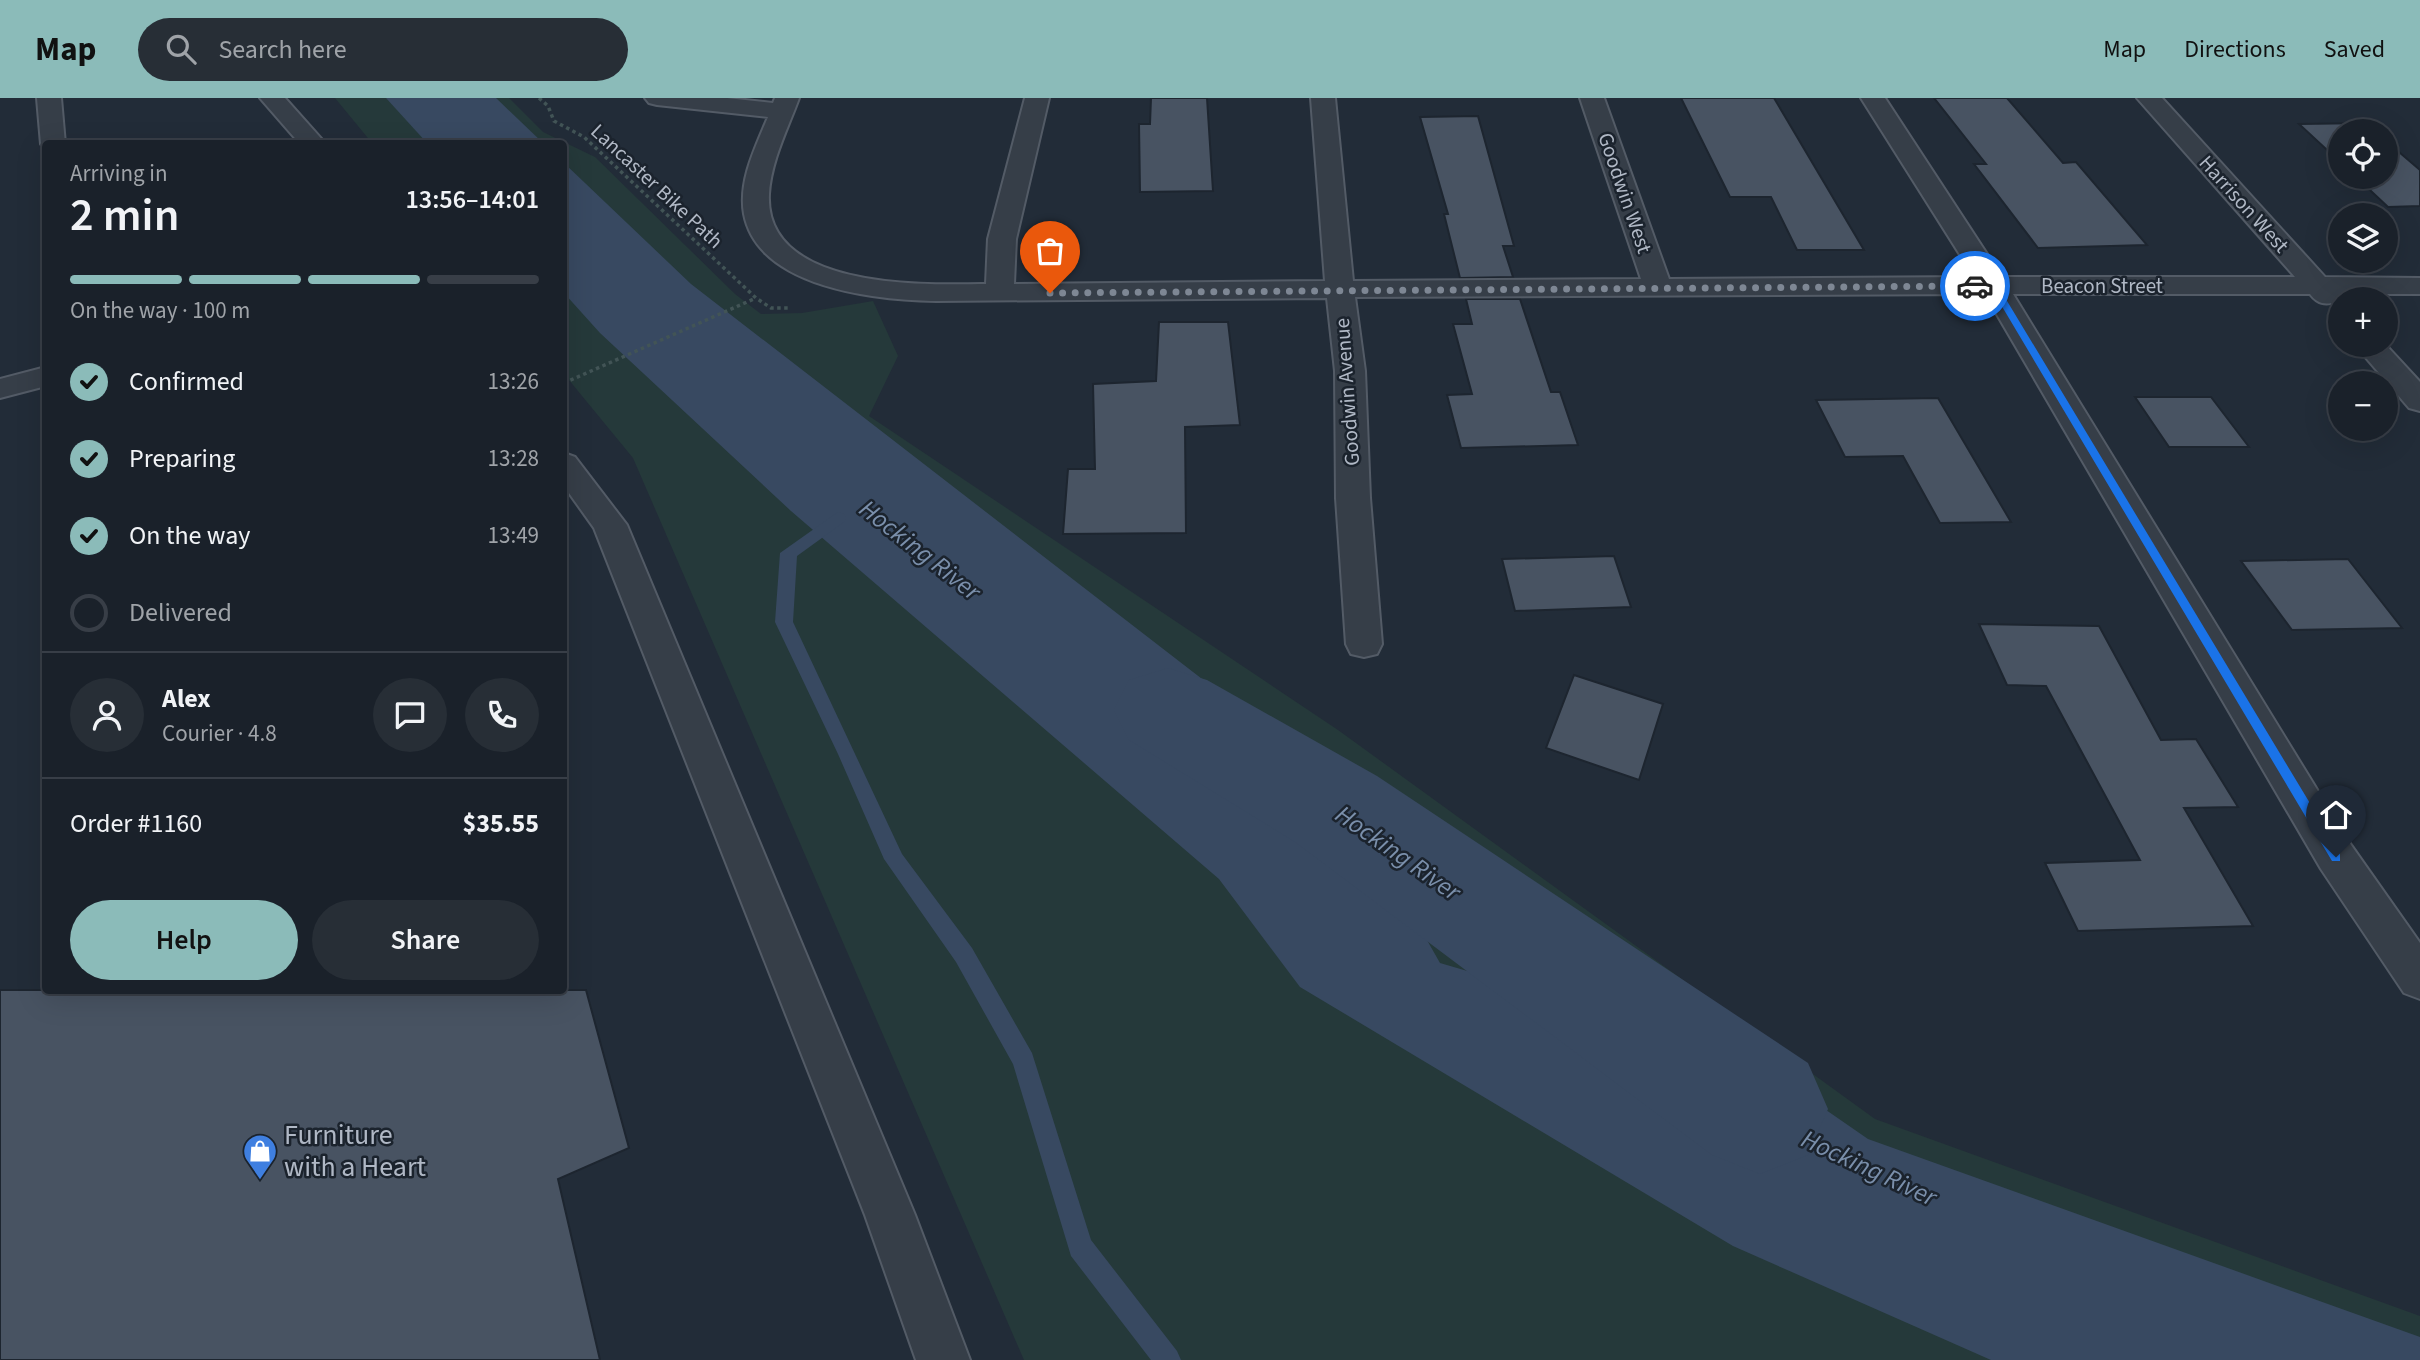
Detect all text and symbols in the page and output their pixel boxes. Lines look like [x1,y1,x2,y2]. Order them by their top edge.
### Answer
search box [138,18,628,81]
text: Map [35,26,96,73]
icon: search [162,30,200,68]
text: Search here [218,31,347,68]
text: Map [2103,32,2146,67]
text: Directions [2184,32,2286,67]
text: Saved [2324,32,2385,67]
street label: Lancaster Bike Path [584,117,730,255]
map controls [2328,119,2398,441]
button: locate [2328,119,2398,189]
street label: Goodwin West [1590,129,1660,257]
street label: Harrison West [2192,149,2296,259]
text: Arriving in [70,157,168,190]
text: 13:56–14:01 [406,181,539,218]
text: 2 min [70,183,179,248]
button: layers [2328,203,2398,273]
pin [1020,221,1080,293]
icon: bag [1031,232,1069,270]
courier [1940,251,2010,321]
icon: car [1956,267,1994,305]
street label: Beacon Street [2041,271,2163,301]
button: + [2328,287,2398,357]
text: On the way · 100 m [70,294,250,327]
street label: Goodwin Avenue [1327,317,1367,467]
icon: check [70,363,108,401]
text: Confirmed [129,363,244,400]
text: 13:26 [488,365,539,398]
button: − [2328,371,2398,441]
icon: check [70,440,108,478]
text: Preparing [129,440,235,477]
text: 13:28 [488,442,539,475]
water label: Hocking River [851,491,990,610]
icon: check [70,517,108,555]
text: On the way [129,517,250,554]
text: 13:49 [488,519,539,552]
text: Delivered [129,594,232,631]
button: person [70,678,144,752]
button: chat [373,678,447,752]
button: phone [465,678,539,752]
text: Alex [162,680,211,717]
text: Courier · 4.8 [162,717,277,750]
pin [2306,785,2366,857]
water label: Hocking River [1328,796,1469,911]
icon: home [2317,796,2355,834]
text: Order #1160 [70,805,202,842]
text: $35.55 [463,805,539,842]
button: Help [70,900,298,980]
button: Share [312,900,539,980]
place label: Furniture with a Heart [284,1115,427,1187]
water label: Hocking River [1795,1120,1944,1216]
shop icon: Furniture with a Heart [241,1132,279,1181]

